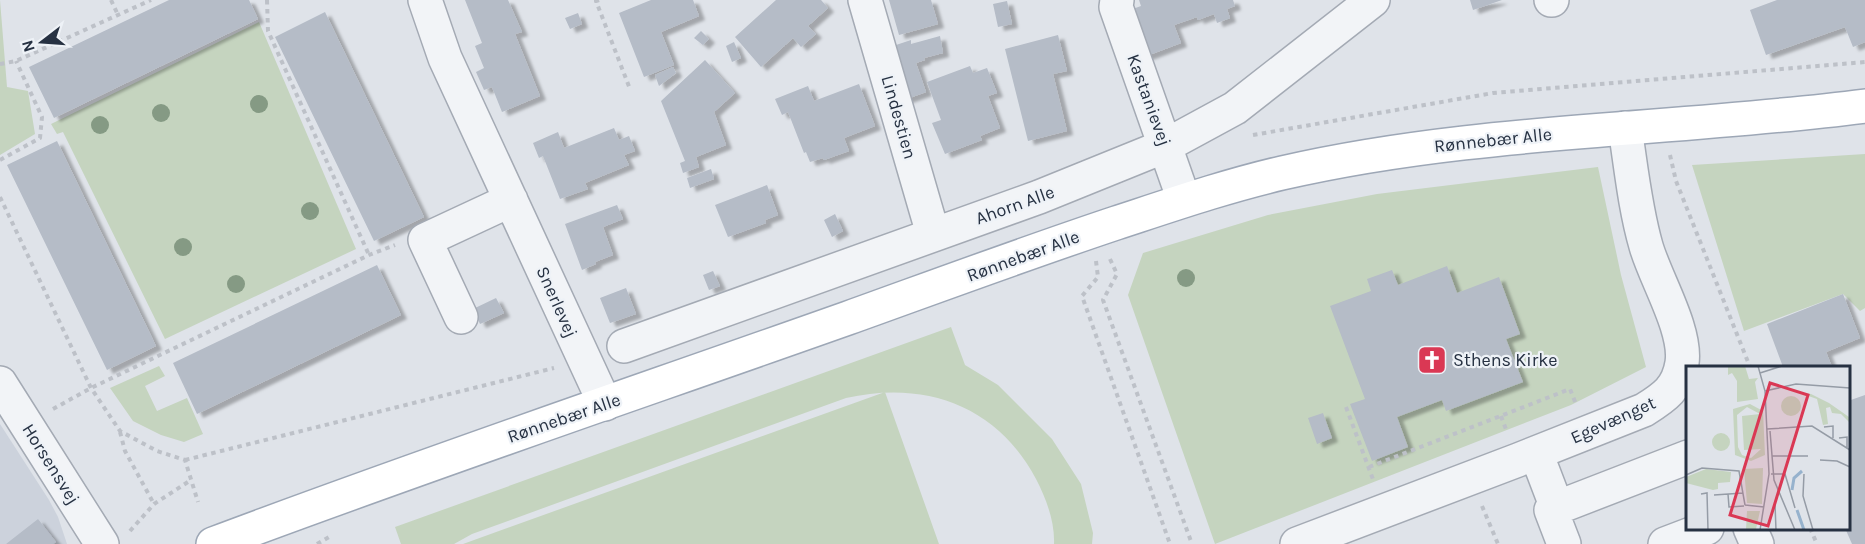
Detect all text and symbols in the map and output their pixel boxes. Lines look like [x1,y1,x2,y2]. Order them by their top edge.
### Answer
north arrow [12,12,72,72]
text: N [17,38,39,55]
street label: Kastanievej [1122,51,1176,149]
street label: Lindestien [877,73,921,161]
street label: Rønnebær Alle [1433,123,1553,157]
street label: Ahorn Alle [973,181,1057,229]
street label: Rønnebær Alle [964,225,1082,287]
street label: Snerlevej [532,263,582,341]
church icon: Sthens Kirke [1416,344,1448,376]
place label: Sthens Kirke [1453,349,1558,371]
inset map [1686,366,1850,529]
street label: Rønnebær Alle [505,388,623,448]
street label: Egevænget [1567,391,1659,449]
street label: Horsensvej [17,419,85,509]

